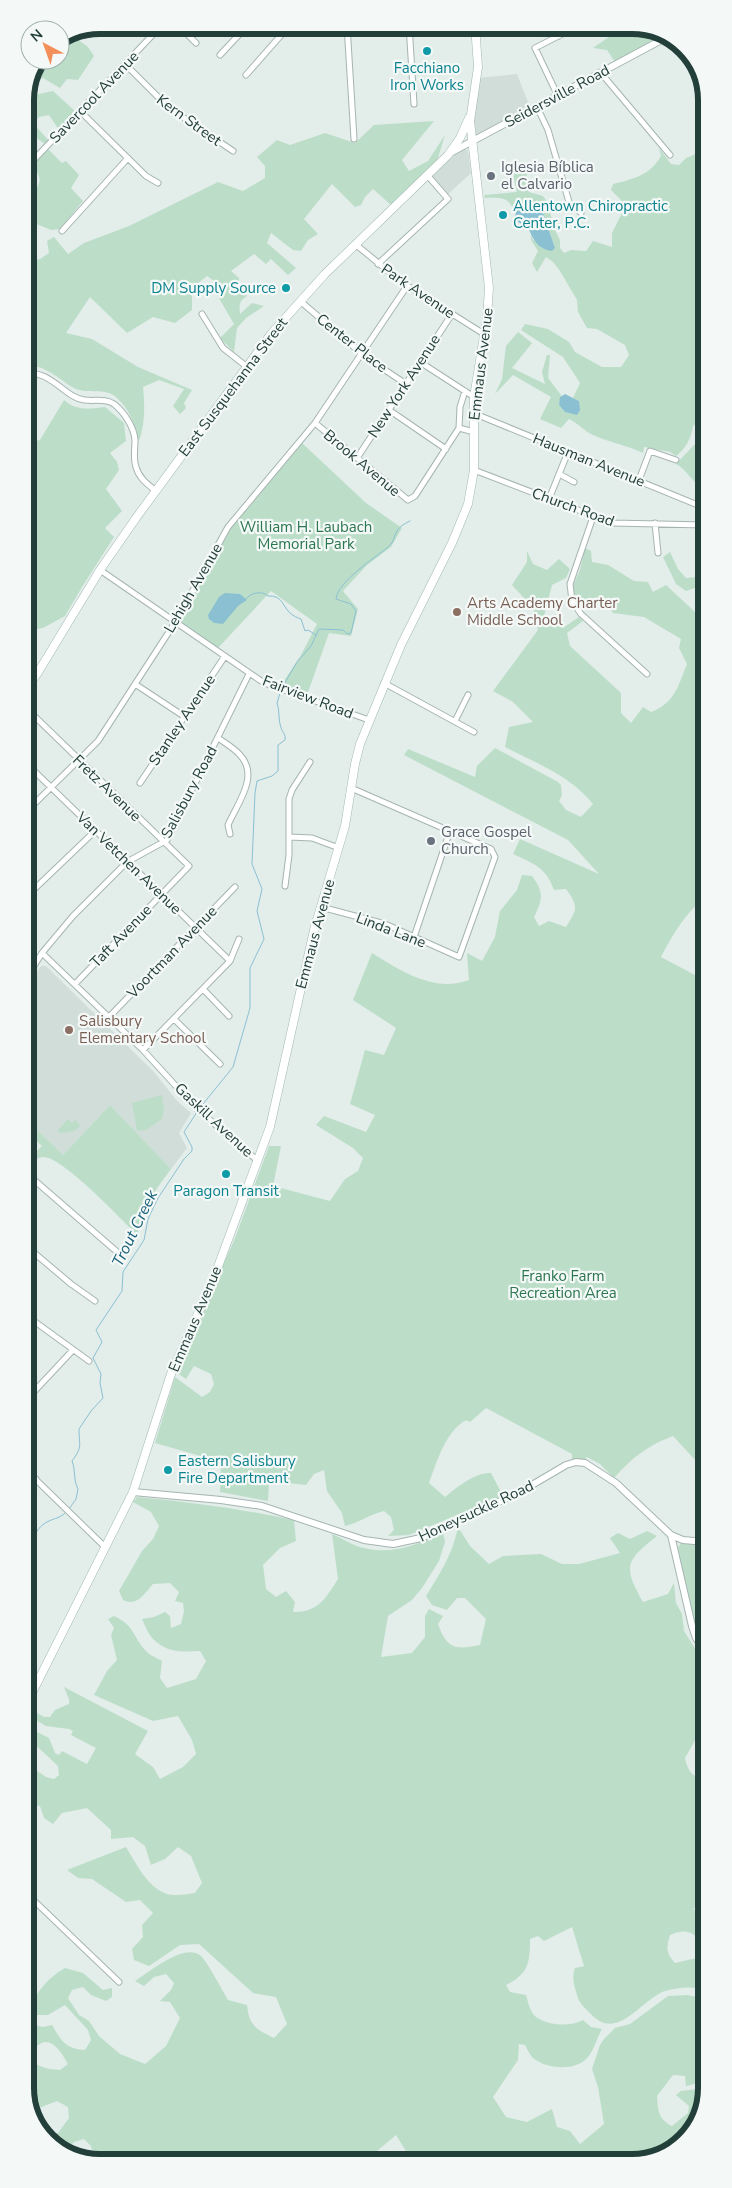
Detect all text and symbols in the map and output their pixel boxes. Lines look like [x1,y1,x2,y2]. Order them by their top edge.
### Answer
north arrow [20,20,70,70]
text: N [27,25,47,46]
marker: Facchiano Iron Works [421,45,433,57]
street label: Savercool Avenue [45,47,143,147]
place label: Facchiano Iron Works [390,58,464,95]
street label: Seidersville Road [501,60,613,132]
street label: Kern Street [152,90,226,151]
place label: Iglesia Bíblica el Calvario [501,157,594,194]
marker: Iglesia Bíblica el Calvario [485,170,497,182]
place label: Allentown Chiropractic Center, P.C. [513,196,668,233]
marker: Allentown Chiropractic Center, P.C. [497,209,509,221]
street label: Park Avenue [377,259,459,323]
place label: DM Supply Source [151,278,276,298]
marker: DM Supply Source [280,282,292,294]
street label: Emmaus Avenue [464,307,498,421]
street label: Center Place [312,309,392,377]
street label: East Susquehanna Street [174,313,292,461]
street label: New York Avenue [363,330,445,441]
street label: Brook Avenue [319,425,405,501]
street label: Hausman Avenue [530,428,648,492]
street label: Church Road [529,483,617,531]
park label: William H. Laubach Memorial Park [240,517,372,554]
street label: Lehigh Avenue [159,540,227,636]
place label: Arts Academy Charter Middle School [467,593,618,630]
marker: Arts Academy Charter Middle School [451,606,463,618]
street label: Stanley Avenue [144,671,220,769]
street label: Fairview Road [260,671,356,723]
street label: Salisbury Road [156,742,222,842]
street label: Fretz Avenue [68,750,146,826]
street label: Van Vetchen Avenue [71,807,186,919]
place label: Grace Gospel Church [441,822,532,859]
marker: Grace Gospel Church [425,835,437,847]
street label: Emmaus Avenue [291,877,339,991]
street label: Taft Avenue [86,900,156,972]
street label: Voortman Avenue [122,901,221,1003]
street label: Linda Lane [353,908,429,952]
place label: Salisbury Elementary School [79,1011,206,1048]
marker: Salisbury Elementary School [63,1024,75,1036]
street label: Gaskill Avenue [170,1078,258,1162]
marker: Paragon Transit [220,1168,232,1180]
place label: Paragon Transit [173,1181,279,1201]
water label: Trout Creek [107,1185,163,1271]
street label: Emmaus Avenue [164,1263,226,1375]
park label: Franko Farm Recreation Area [509,1266,617,1303]
place label: Eastern Salisbury Fire Department [178,1451,296,1488]
marker: Eastern Salisbury Fire Department [162,1464,174,1476]
street label: Honeysuckle Road [415,1476,537,1546]

